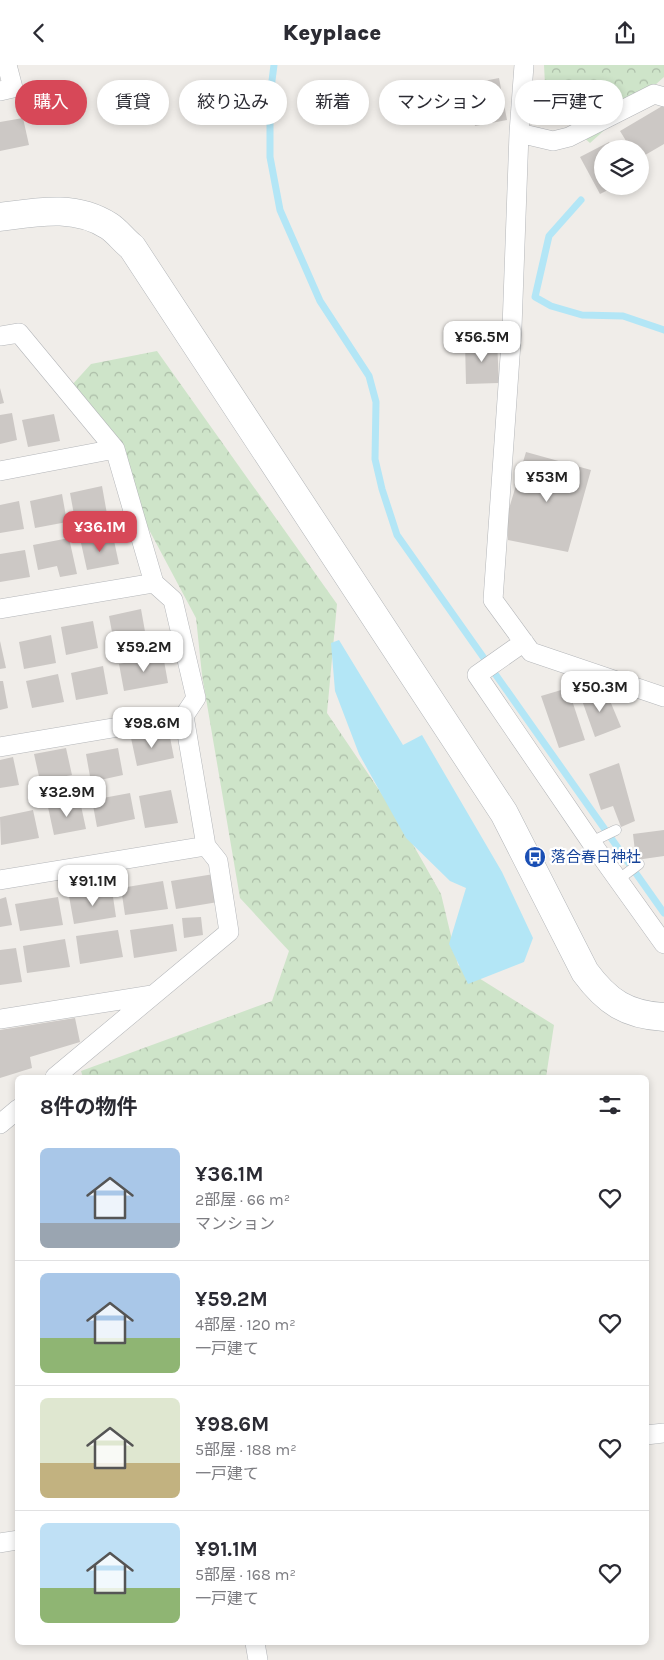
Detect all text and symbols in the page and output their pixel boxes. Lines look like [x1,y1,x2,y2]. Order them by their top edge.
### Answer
icon: back [25,19,53,47]
icon: share [611,19,639,47]
text: Keyplace [283,20,381,46]
chip: 購入 [15,80,87,125]
chip: 賃貸 [97,80,169,125]
chip: 絞り込み [179,80,287,125]
chip: 新着 [297,80,369,125]
chip: マンション [379,80,505,125]
chip: 一戸建て [515,80,623,125]
map controls [594,140,649,195]
button: layers [594,140,649,195]
pin: ¥56.5M [441,321,523,363]
text: ¥56.5M [454,327,510,346]
pin: ¥53M [517,461,577,503]
text: ¥53M [526,467,568,486]
pin: ¥36.1M [59,511,141,553]
text: ¥36.1M [74,517,126,536]
pin: ¥59.2M [103,631,185,673]
text: ¥59.2M [116,637,172,656]
pin: ¥50.3M [559,671,641,713]
text: ¥50.3M [572,677,628,696]
pin: ¥98.6M [111,707,193,749]
text: ¥98.6M [124,713,180,732]
pin: ¥32.9M [26,775,108,818]
text: ¥32.9M [39,782,95,801]
bus stop icon: 落合春日神社 [523,845,547,869]
place label: 落合春日神社 [551,848,641,866]
pin: ¥91.1M [52,865,134,907]
text: ¥91.1M [69,871,117,890]
icon: filters [596,1091,624,1119]
text: 8件の物件 [40,1095,138,1119]
text: ¥36.1M [195,1162,264,1186]
icon: home [80,1168,140,1228]
icon: heart [596,1184,624,1212]
text: 2部屋 · 66 m² [195,1190,290,1209]
text: マンション [195,1214,275,1233]
text: ¥59.2M [195,1287,268,1311]
icon: home [80,1293,140,1353]
icon: heart [596,1309,624,1337]
text: 4部屋 · 120 m² [195,1315,296,1334]
text: 一戸建て [195,1339,259,1358]
text: ¥98.6M [195,1412,269,1436]
icon: home [80,1418,140,1478]
icon: heart [596,1434,624,1462]
text: 5部屋 · 188 m² [195,1440,297,1459]
text: 一戸建て [195,1464,259,1483]
text: ¥91.1M [195,1537,258,1561]
icon: home [80,1543,140,1603]
icon: heart [596,1559,624,1587]
text: 5部屋 · 168 m² [195,1565,296,1584]
text: 一戸建て [195,1589,259,1608]

